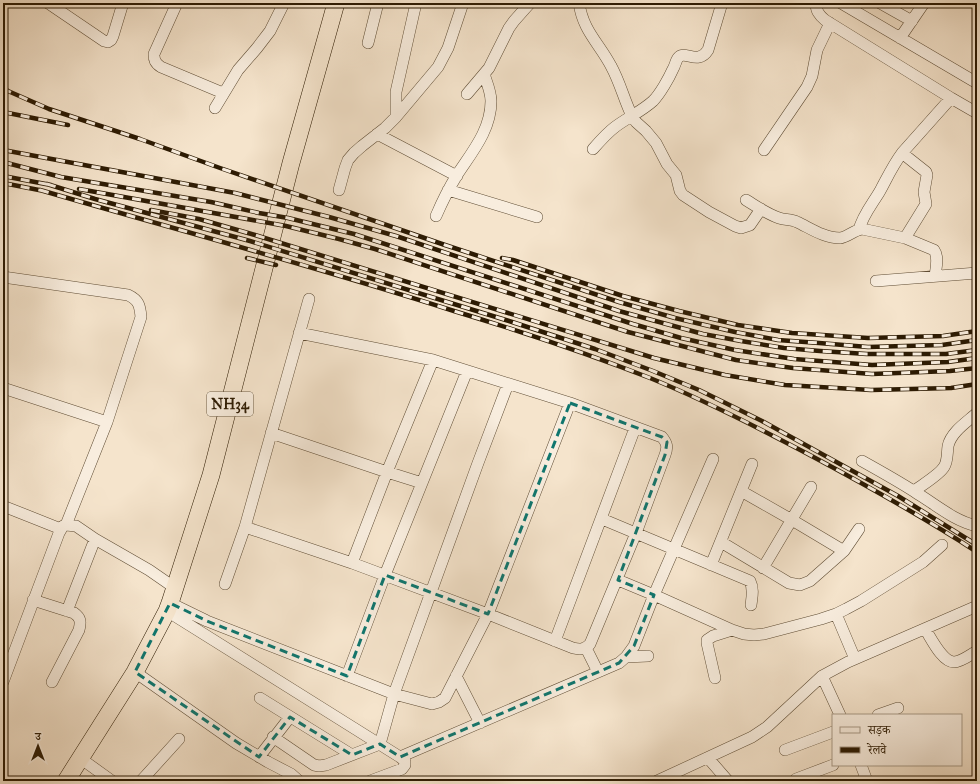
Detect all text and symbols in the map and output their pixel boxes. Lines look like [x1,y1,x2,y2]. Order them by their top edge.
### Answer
road number: NH34 [207,392,253,416]
legend [832,714,962,766]
text: सड़क [867,723,892,737]
north arrow [18,726,58,766]
text: उ [34,730,42,743]
text: रेलवे [866,742,887,757]

